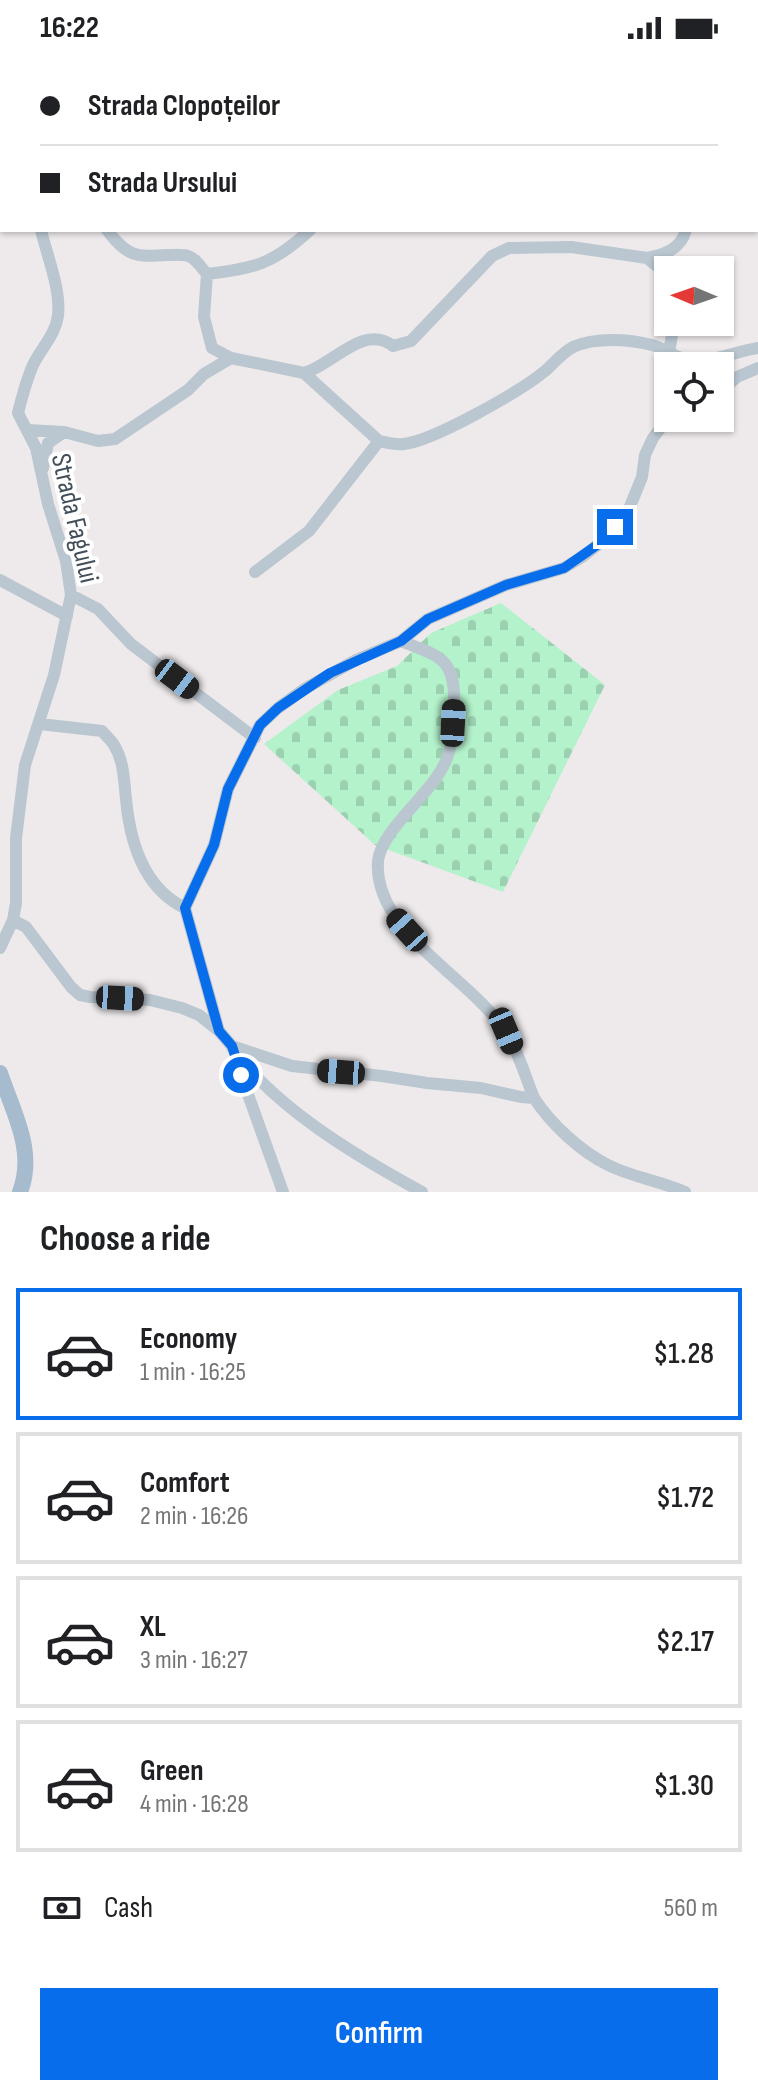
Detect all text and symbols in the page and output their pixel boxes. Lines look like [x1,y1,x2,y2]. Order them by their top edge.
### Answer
text: 16:22 [40,10,99,46]
text: Strada Clopoțeilor [88,88,280,124]
text: Strada Ursului [88,165,237,201]
north arrow [654,256,734,336]
map controls [654,256,734,432]
button: locate [654,352,734,432]
street label: Strada Fagului [44,450,105,586]
route end [597,509,633,545]
car [151,655,203,703]
car [440,698,466,748]
car [382,904,432,956]
car [95,985,145,1011]
car [486,1004,526,1058]
route start [223,1057,259,1093]
car [316,1058,366,1086]
text: Choose a ride [40,1218,211,1261]
icon: car [44,1318,116,1390]
text: Economy [140,1321,237,1357]
text: $1.28 [653,1336,714,1372]
text: 1 min · 16:25 [140,1357,246,1388]
icon: car [44,1462,116,1534]
text: Comfort [140,1465,230,1501]
text: $1.72 [656,1480,714,1516]
text: 2 min · 16:26 [140,1501,248,1532]
icon: car [44,1606,116,1678]
text: XL [140,1609,166,1645]
text: $2.17 [656,1624,714,1660]
text: 3 min · 16:27 [140,1645,248,1676]
icon: car [44,1750,116,1822]
text: Green [140,1753,204,1789]
text: $1.30 [653,1768,714,1804]
text: 4 min · 16:28 [140,1789,249,1820]
icon: cash [40,1886,84,1930]
text: Cash [104,1890,153,1926]
text: 560 m [664,1893,718,1924]
button: Confirm [40,1988,718,2080]

